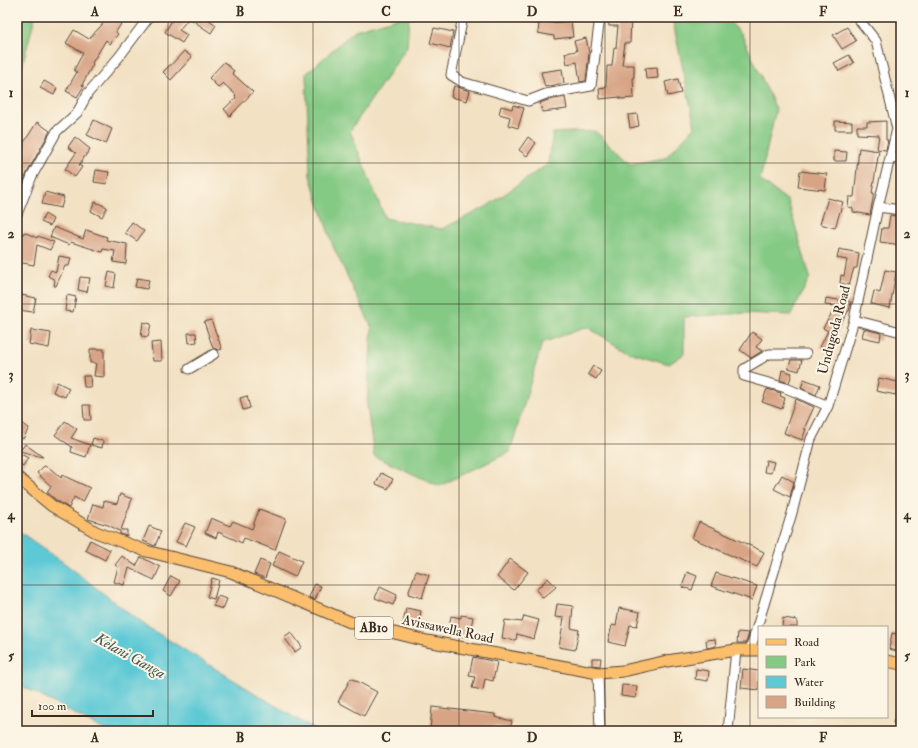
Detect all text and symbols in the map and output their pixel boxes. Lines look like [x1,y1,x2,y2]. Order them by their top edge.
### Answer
text: A [90,4,100,20]
text: B [236,4,244,20]
text: C [381,4,391,20]
text: D [527,4,538,20]
text: E [673,4,683,20]
text: F [819,4,828,20]
text: 1 [9,85,14,101]
text: 1 [905,85,910,101]
text: 2 [8,226,15,242]
text: 2 [904,226,911,242]
street label: Undugoda Road [814,284,854,376]
text: 3 [9,367,14,383]
text: 3 [905,367,910,383]
text: 4 [6,507,15,523]
text: 4 [902,507,911,523]
street label: Avissawella Road [400,611,495,647]
road number: AB10 [355,617,393,639]
legend [758,626,888,718]
water label: Kelani Ganga [90,628,169,683]
text: Road [794,635,819,650]
text: 5 [8,648,14,664]
text: 5 [904,648,910,664]
text: Park [794,655,816,670]
text: Water [793,675,824,690]
scale bar [32,692,153,718]
text: Building [794,695,837,710]
text: 100 m [38,699,67,714]
text: A [90,730,100,746]
text: B [236,730,244,746]
text: C [381,730,391,746]
text: D [527,730,538,746]
text: E [673,730,683,746]
text: F [819,730,828,746]

